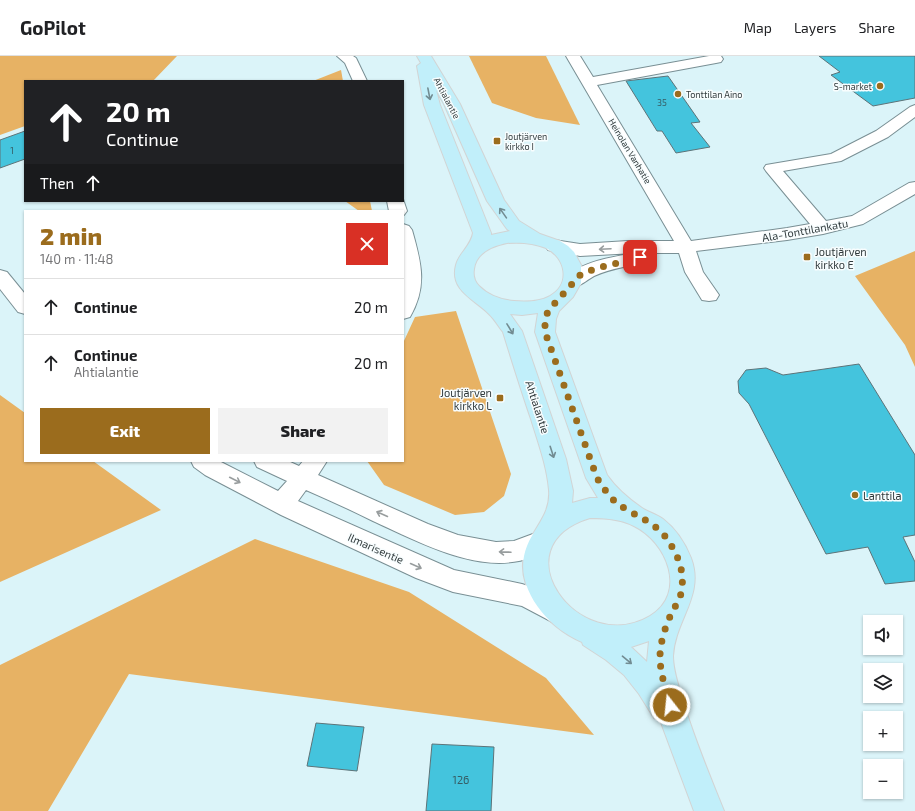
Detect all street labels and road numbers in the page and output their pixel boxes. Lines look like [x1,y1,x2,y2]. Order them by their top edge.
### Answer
street label: Ahtialantie [432,76,462,120]
street label: Heinolan Vanhatie [606,116,654,186]
street label: Ala-Tonttilankatu [761,216,849,244]
street label: Ahtialantie [523,379,553,435]
street label: Ilmarisentie [346,530,406,566]

